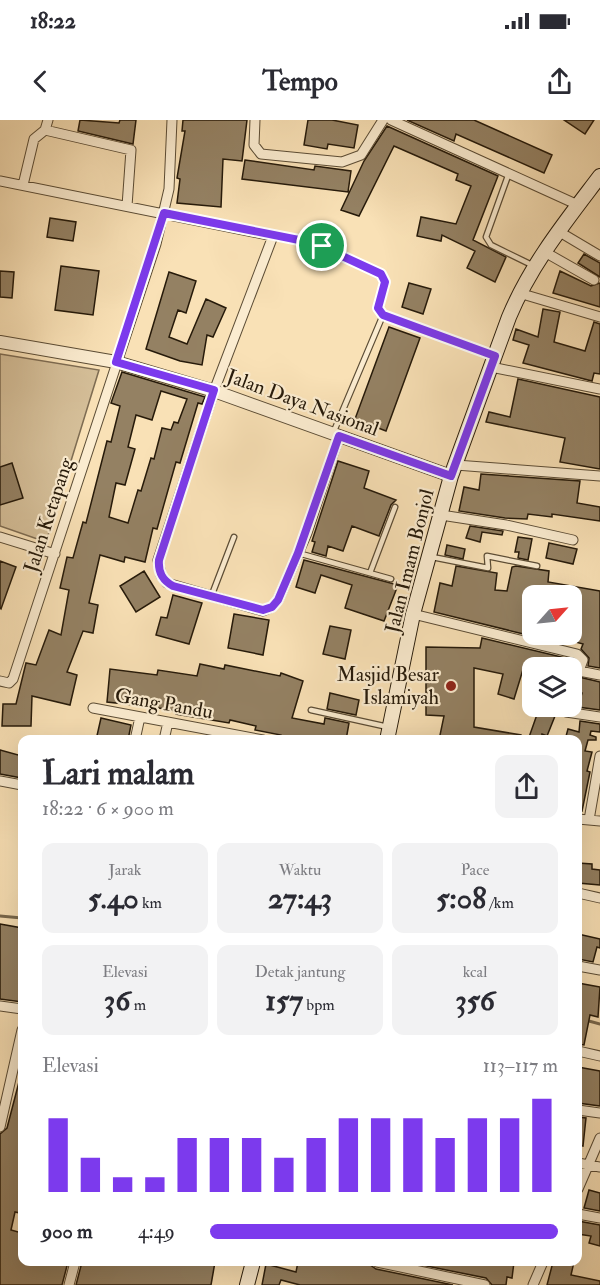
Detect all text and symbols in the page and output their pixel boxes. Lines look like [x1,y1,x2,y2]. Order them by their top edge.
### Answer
text: 18:22 [30,7,76,35]
icon: back [24,65,57,98]
text: Tempo [262,65,338,98]
icon: share [543,65,576,98]
pin [296,220,347,271]
icon: arrive [305,229,338,262]
street label: Jalan Daya Nasional [222,363,382,442]
street label: Jalan Ketapang [18,454,80,577]
street label: Jalan Imam Bonjol [379,486,439,637]
north arrow [522,585,582,645]
map controls [522,585,582,717]
button: layers [522,657,582,717]
place label: Masjid Besar Islamiyah [337,662,440,710]
marker: Masjid Besar Islamiyah [444,679,458,693]
street label: Gang Pandu [113,683,215,724]
text: Lari malam [42,753,194,794]
button: share [495,755,558,818]
text: 18:22 · 6 × 900 m [42,796,174,821]
text: Jarak [109,860,141,880]
text: Waktu [279,860,321,880]
text: Pace [461,860,489,880]
text: 5.40 [88,880,139,917]
text: 27:43 [268,880,332,917]
text: 5:08 [436,880,486,917]
text: km [139,893,162,913]
text: /km [486,893,514,913]
text: Elevasi [102,962,148,982]
text: Detak jantung [255,962,345,982]
text: kcal [463,962,487,982]
text: 36 [104,982,130,1019]
text: 157 [265,982,303,1019]
text: 356 [455,982,495,1019]
text: m [130,995,146,1015]
text: bpm [303,995,335,1015]
text: Elevasi [42,1053,99,1078]
text: 113–117 m [483,1053,558,1078]
text: 900 m [42,1219,92,1244]
text: 4:49 [138,1219,175,1244]

